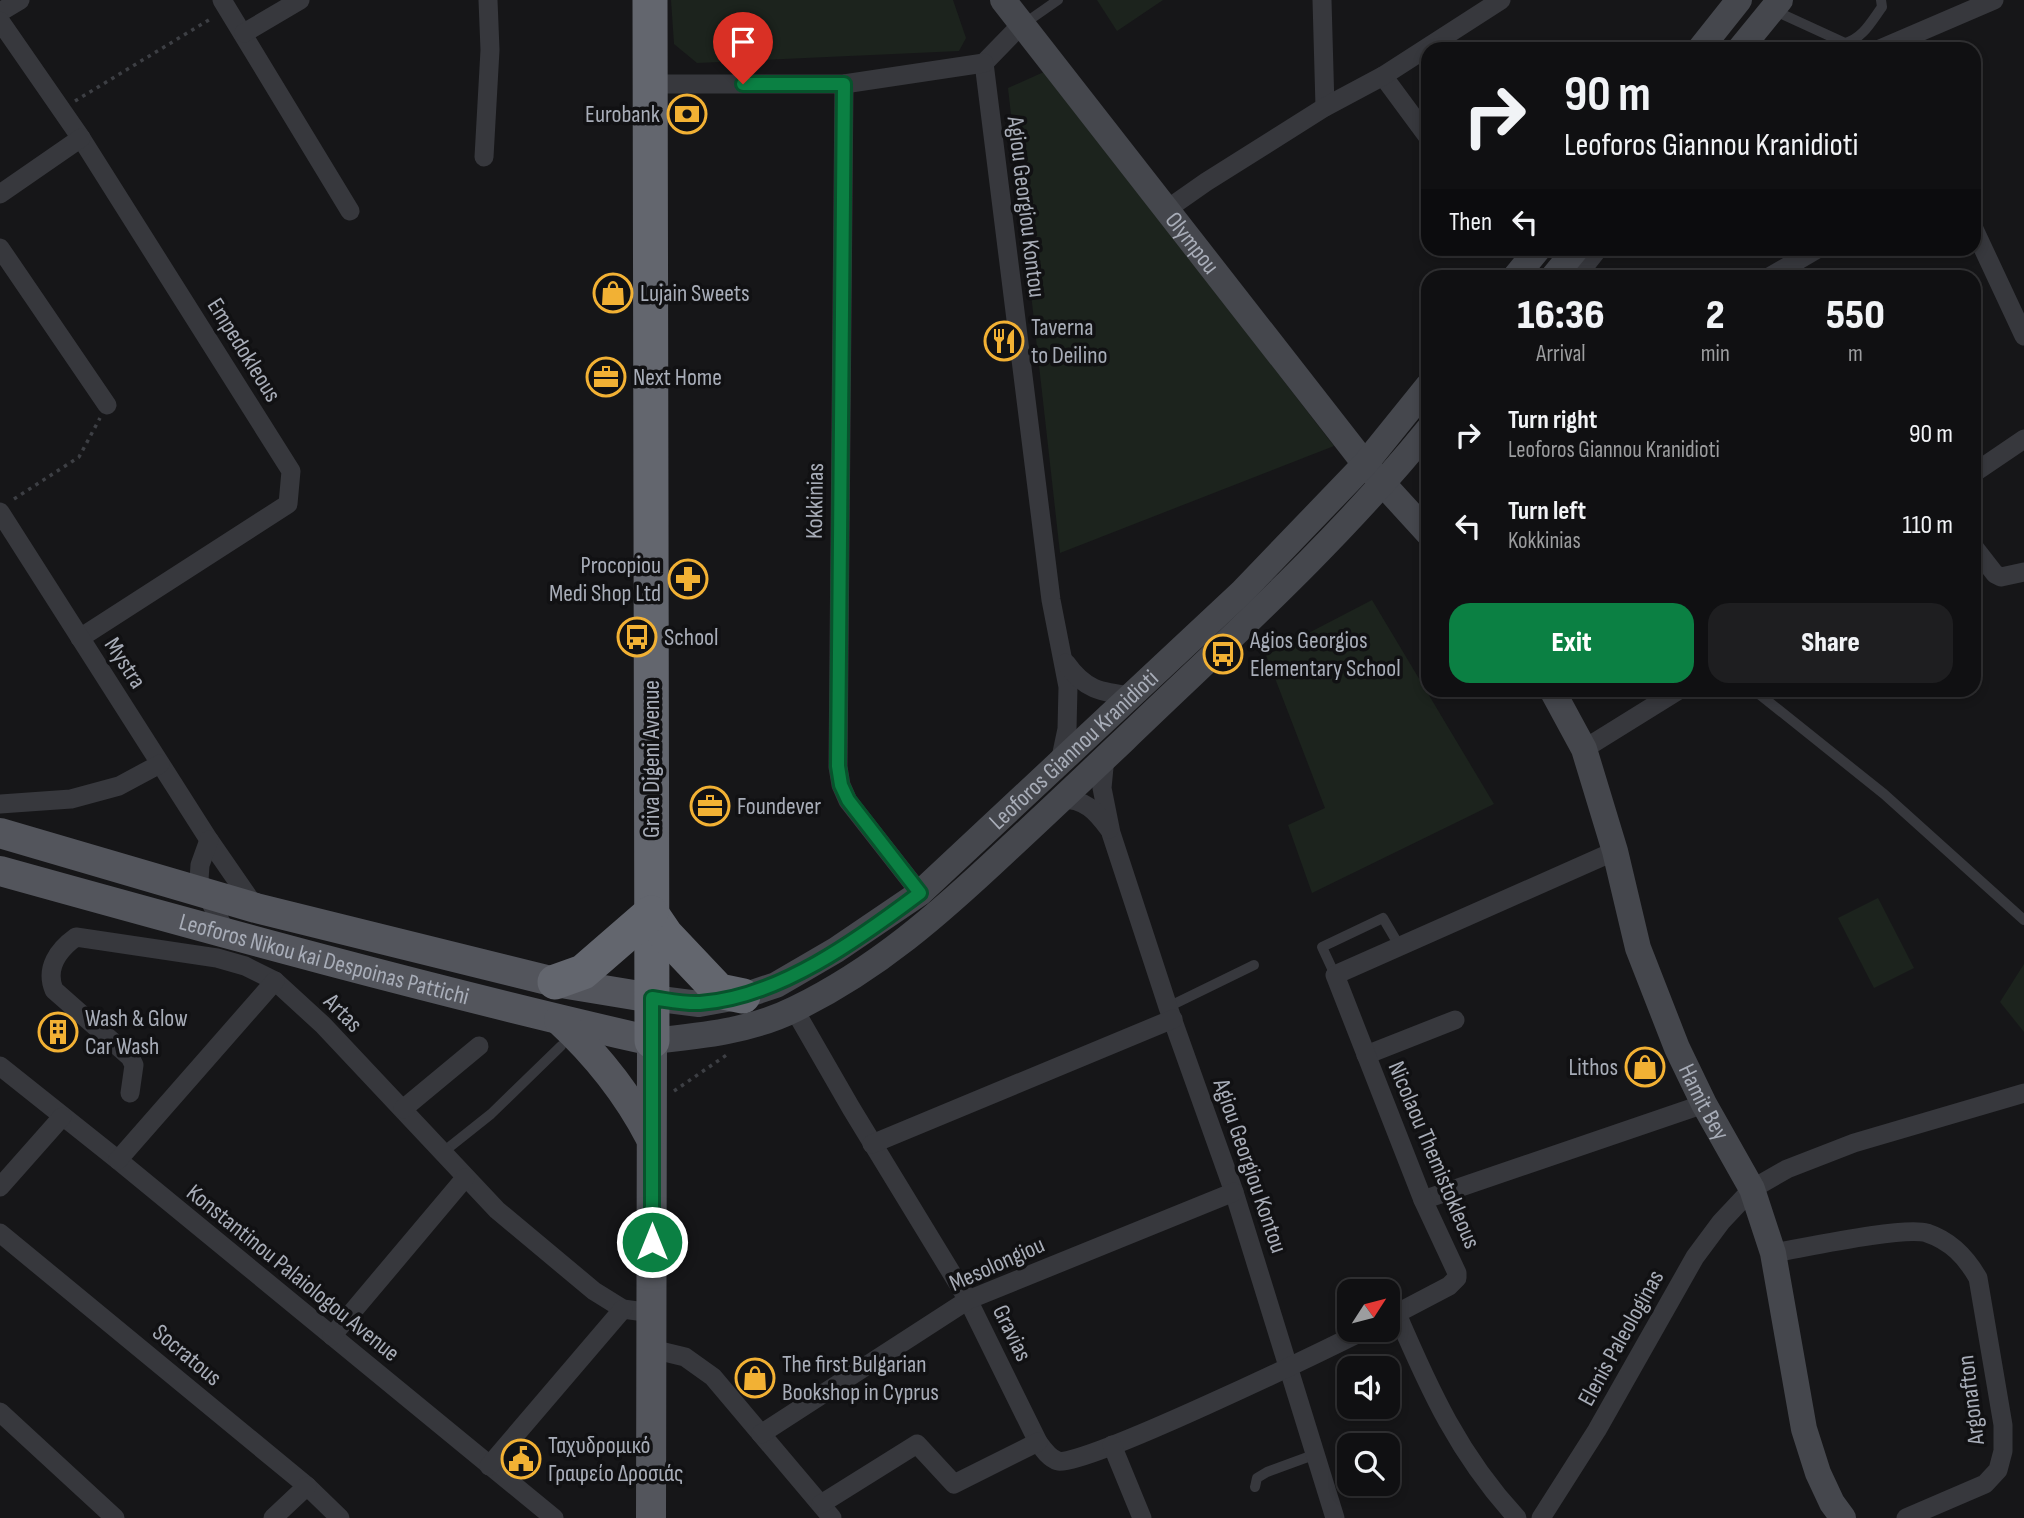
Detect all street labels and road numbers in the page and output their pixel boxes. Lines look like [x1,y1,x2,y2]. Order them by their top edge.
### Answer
street label: Agiou Georgiou Kontou [1000,114,1051,299]
street label: Olympou [1159,206,1226,280]
street label: Empedokleous [201,293,287,407]
street label: Kokkinias [800,463,830,539]
street label: Mystra [98,632,152,694]
street label: Leoforos Giannou Kranidioti [983,663,1164,836]
street label: Griva Digeni Avenue [637,680,666,838]
street label: Leoforos Nikou kai Despoinas Pattichi [176,907,472,1011]
street label: Artas [317,987,368,1038]
street label: Nicolaou Themistokleous [1381,1057,1487,1253]
street label: Hamit Bey [1672,1059,1736,1145]
street label: Agiou Georgiou Kontou [1206,1074,1293,1257]
street label: Konstantinou Palaiologou Avenue [181,1178,405,1368]
street label: Mesolongiou [945,1230,1049,1298]
street label: Elenis Paleologinas [1572,1265,1670,1411]
street label: Gravias [986,1300,1038,1366]
street label: Socratous [147,1318,227,1392]
street label: Argonafton [1951,1353,1991,1448]

